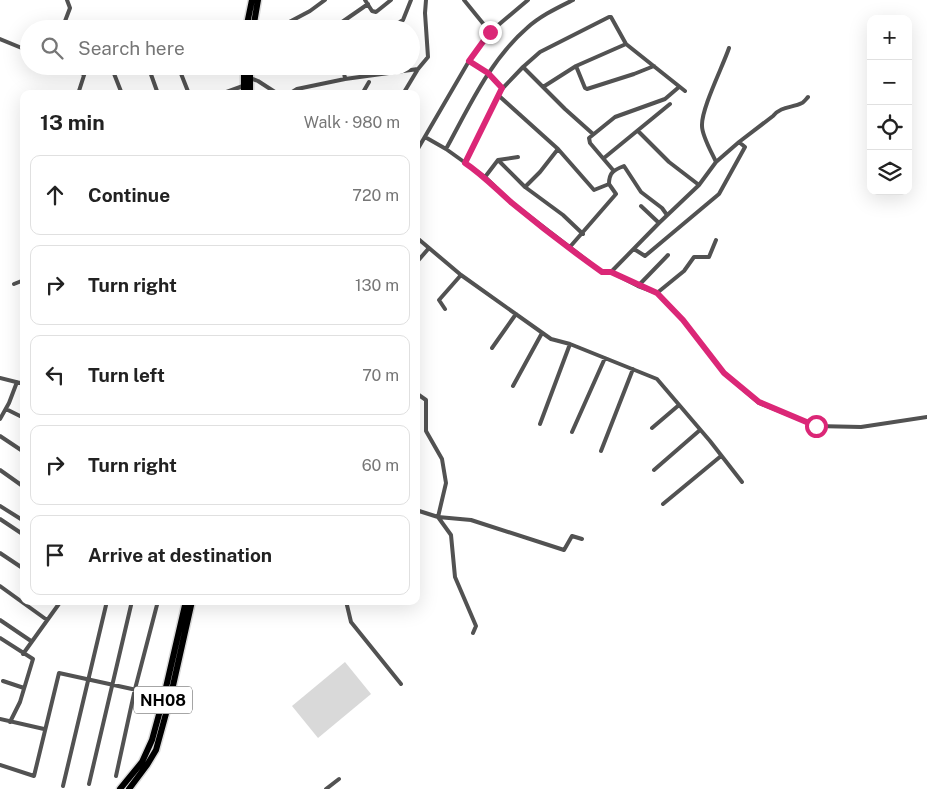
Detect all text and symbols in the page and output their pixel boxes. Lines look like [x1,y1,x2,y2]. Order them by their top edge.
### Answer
map controls [867,15,912,195]
button: + [867,15,912,60]
search box [20,20,420,75]
route end [479,21,502,44]
icon: search [38,34,66,62]
text: Search here [78,37,185,59]
button: − [867,60,912,105]
button: locate [867,105,912,150]
text: 13 min [40,110,105,135]
text: Walk · 980 m [304,113,400,132]
button: layers [867,150,912,195]
icon: ahead [41,181,69,209]
text: Continue [88,184,170,206]
text: 720 m [352,186,399,205]
icon: right [41,271,69,299]
text: Turn right [88,274,177,296]
text: 130 m [355,276,399,295]
icon: left [41,361,69,389]
text: Turn left [88,364,165,386]
text: 70 m [362,366,399,385]
route start [805,415,828,438]
icon: right [41,451,69,479]
text: Turn right [88,454,177,476]
text: 60 m [362,456,399,475]
icon: arrive [41,541,69,569]
text: Arrive at destination [88,544,272,566]
road number: NH08 [134,686,192,714]

